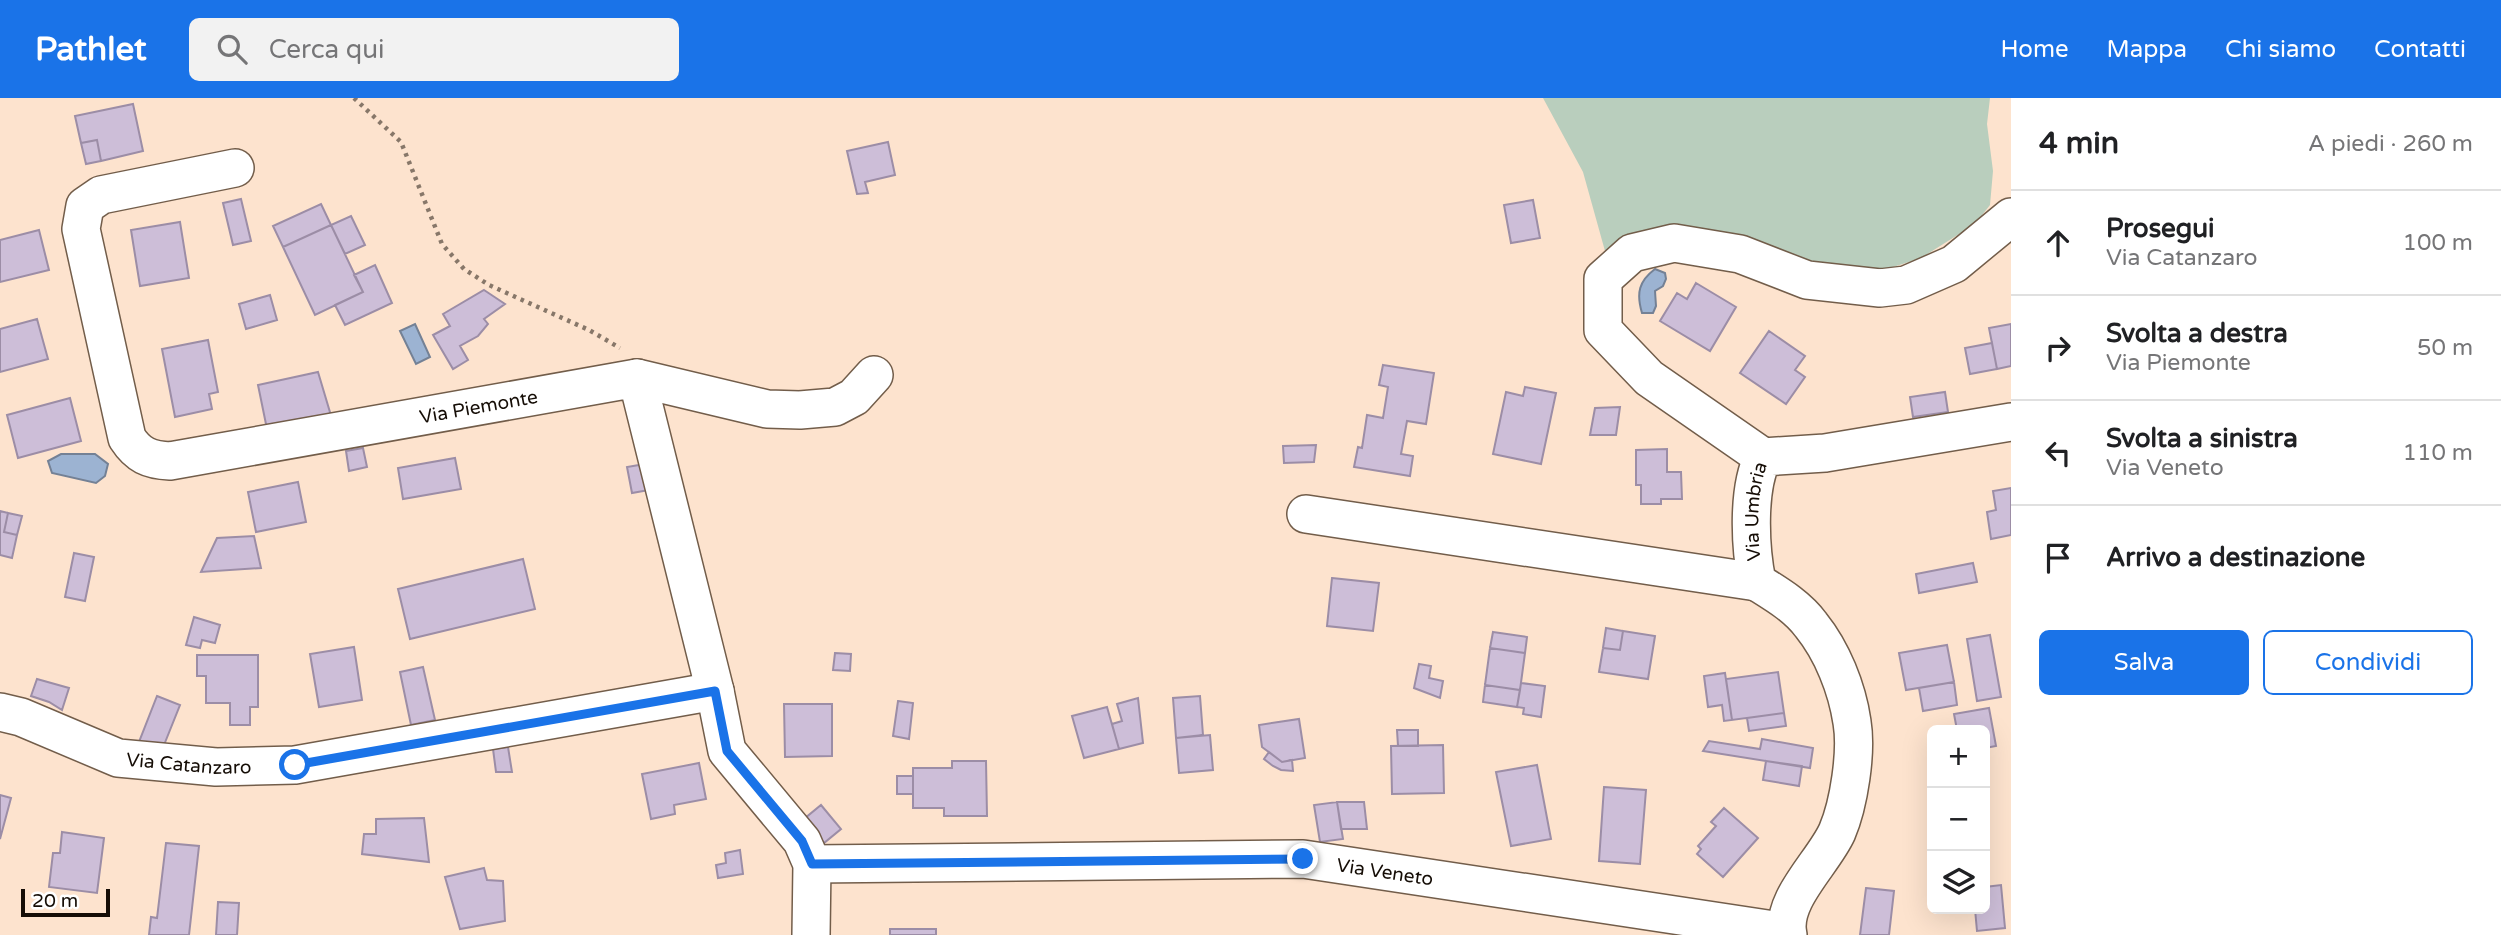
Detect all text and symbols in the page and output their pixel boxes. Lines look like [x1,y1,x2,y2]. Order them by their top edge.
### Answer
search box [189,18,679,81]
text: Pathlet [35,30,147,69]
icon: search [213,30,251,68]
text: Cerca qui [269,34,385,65]
text: Home [2001,35,2069,64]
text: Mappa [2107,35,2187,64]
text: Chi siamo [2225,35,2336,64]
text: Contatti [2374,35,2466,64]
text: 4 min [2039,125,2119,162]
text: A piedi · 260 m [2308,130,2473,158]
text: Prosegui [2106,213,2215,244]
icon: ahead [2039,224,2077,262]
text: 100 m [2403,229,2473,257]
text: Via Catanzaro [2106,244,2258,272]
text: Svolta a destra [2106,318,2288,349]
icon: right [2039,329,2077,367]
text: 50 m [2417,334,2473,362]
text: Via Piemonte [2106,349,2251,377]
street label: Via Piemonte [418,386,540,428]
text: Svolta a sinistra [2106,423,2298,454]
icon: left [2039,434,2077,472]
text: 110 m [2403,439,2473,467]
text: Via Veneto [2106,454,2224,482]
street label: Via Umbria [1741,459,1772,562]
icon: arrive [2039,539,2077,577]
text: Arrivo a destinazione [2106,542,2365,573]
button: Salva [2039,630,2249,695]
button: Condividi [2263,630,2473,695]
map controls [1927,725,1990,914]
button: + [1927,725,1990,788]
street label: Via Catanzaro [125,749,252,779]
route start [279,749,310,780]
button: − [1927,788,1990,851]
route end [1287,843,1318,874]
button: layers [1927,851,1990,914]
street label: Via Veneto [1335,854,1435,890]
scale bar [21,886,110,918]
text: 20 m [32,890,78,912]

